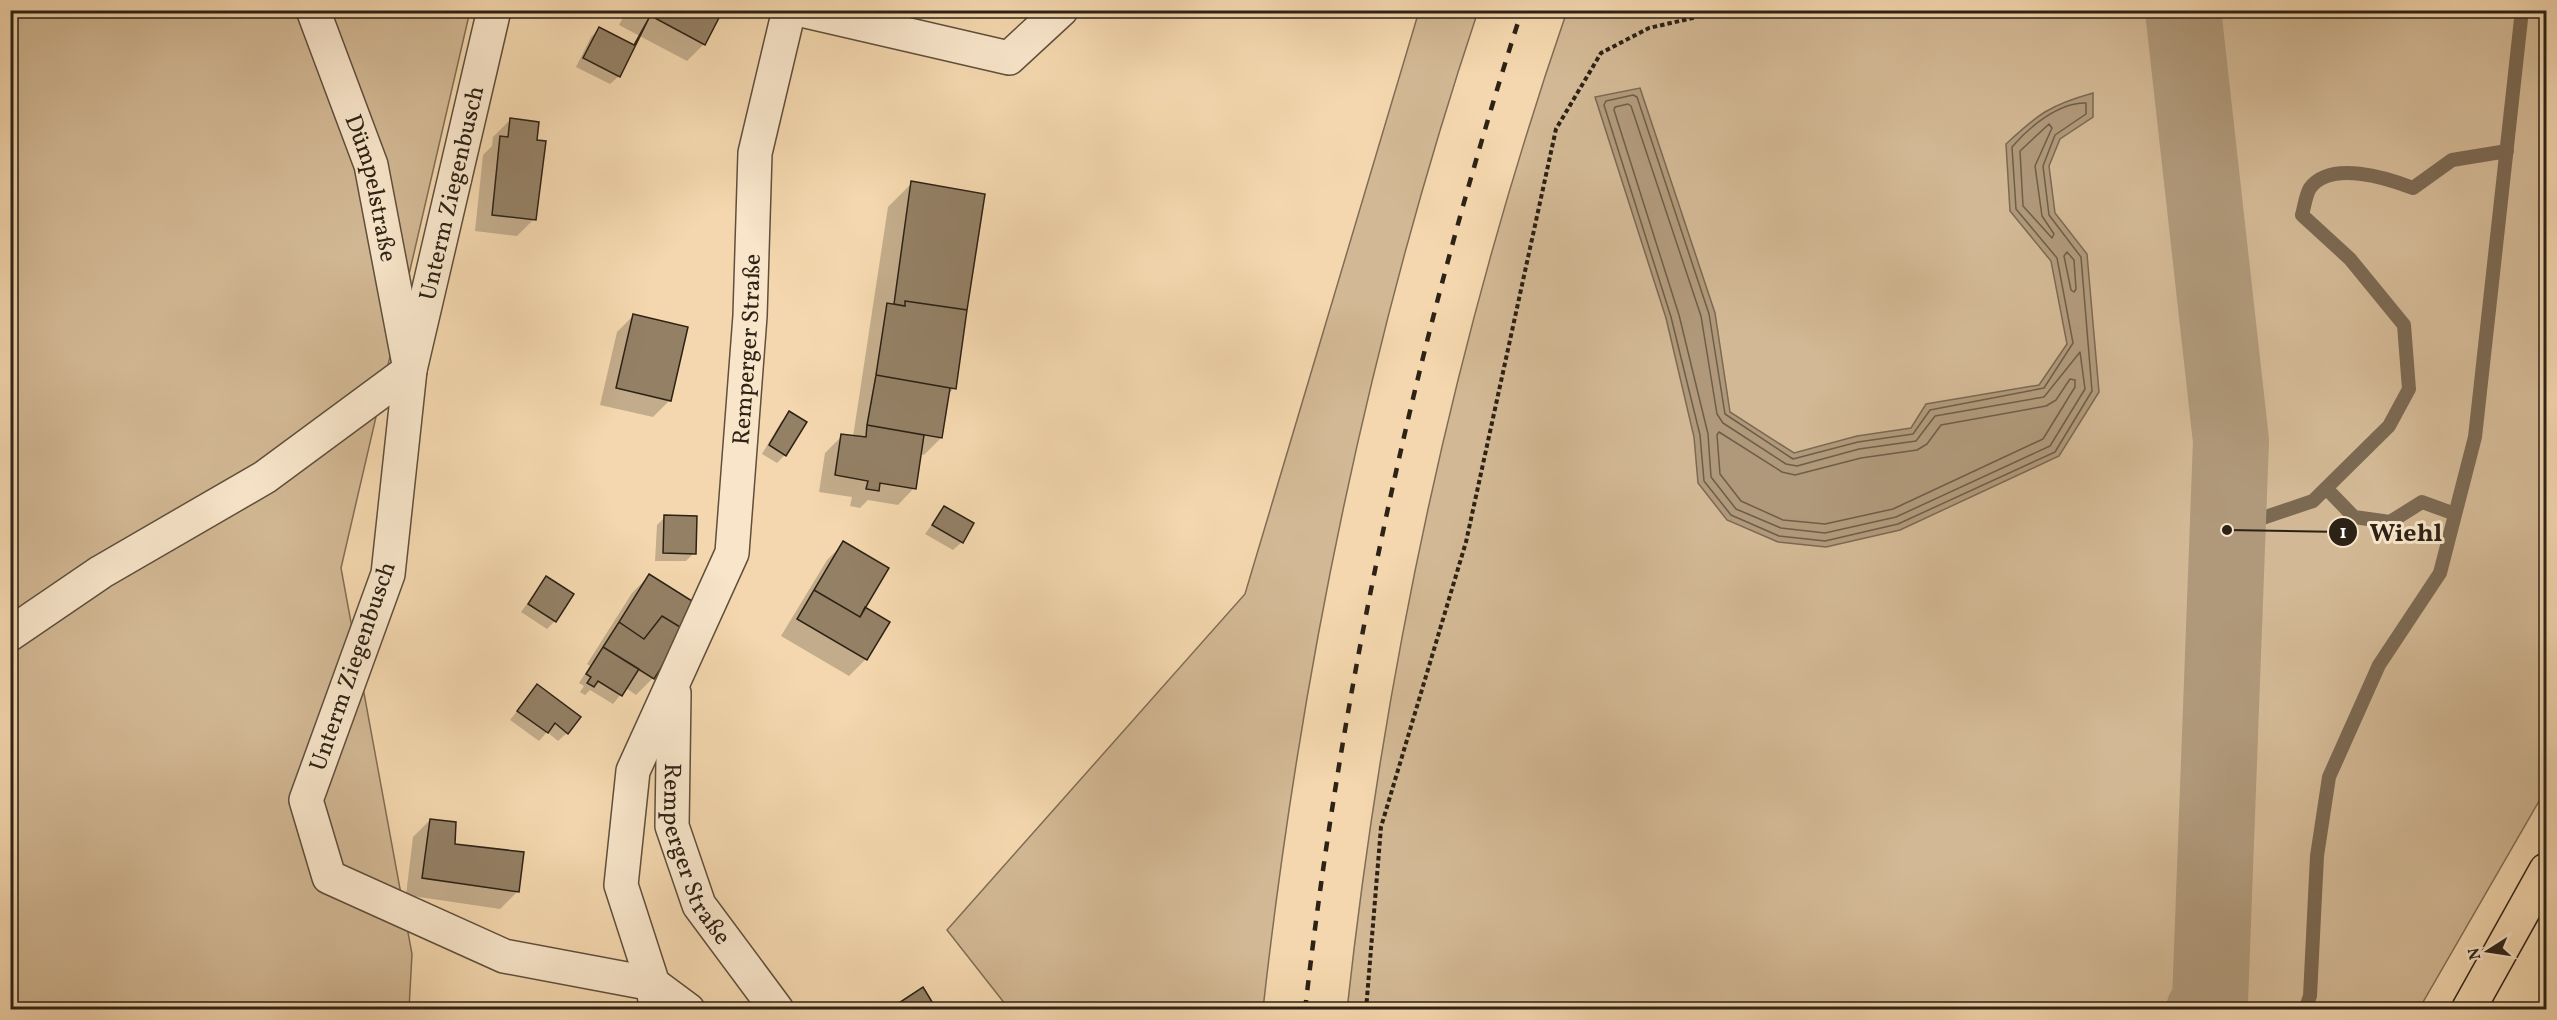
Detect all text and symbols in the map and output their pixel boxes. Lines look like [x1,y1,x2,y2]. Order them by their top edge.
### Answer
street label: Unterm Ziegenbusch [412,83,494,304]
street label: Dümpelstraße [335,110,404,265]
street label: Remperger Straße [725,253,771,446]
callout: Wiehl [2328,510,2455,554]
text: Wiehl [2370,516,2443,552]
text: 1 [2339,521,2347,546]
street label: Unterm Ziegenbusch [302,557,406,776]
street label: Remperger Straße [653,763,738,953]
north arrow [2458,921,2518,981]
text: N [2463,945,2487,962]

